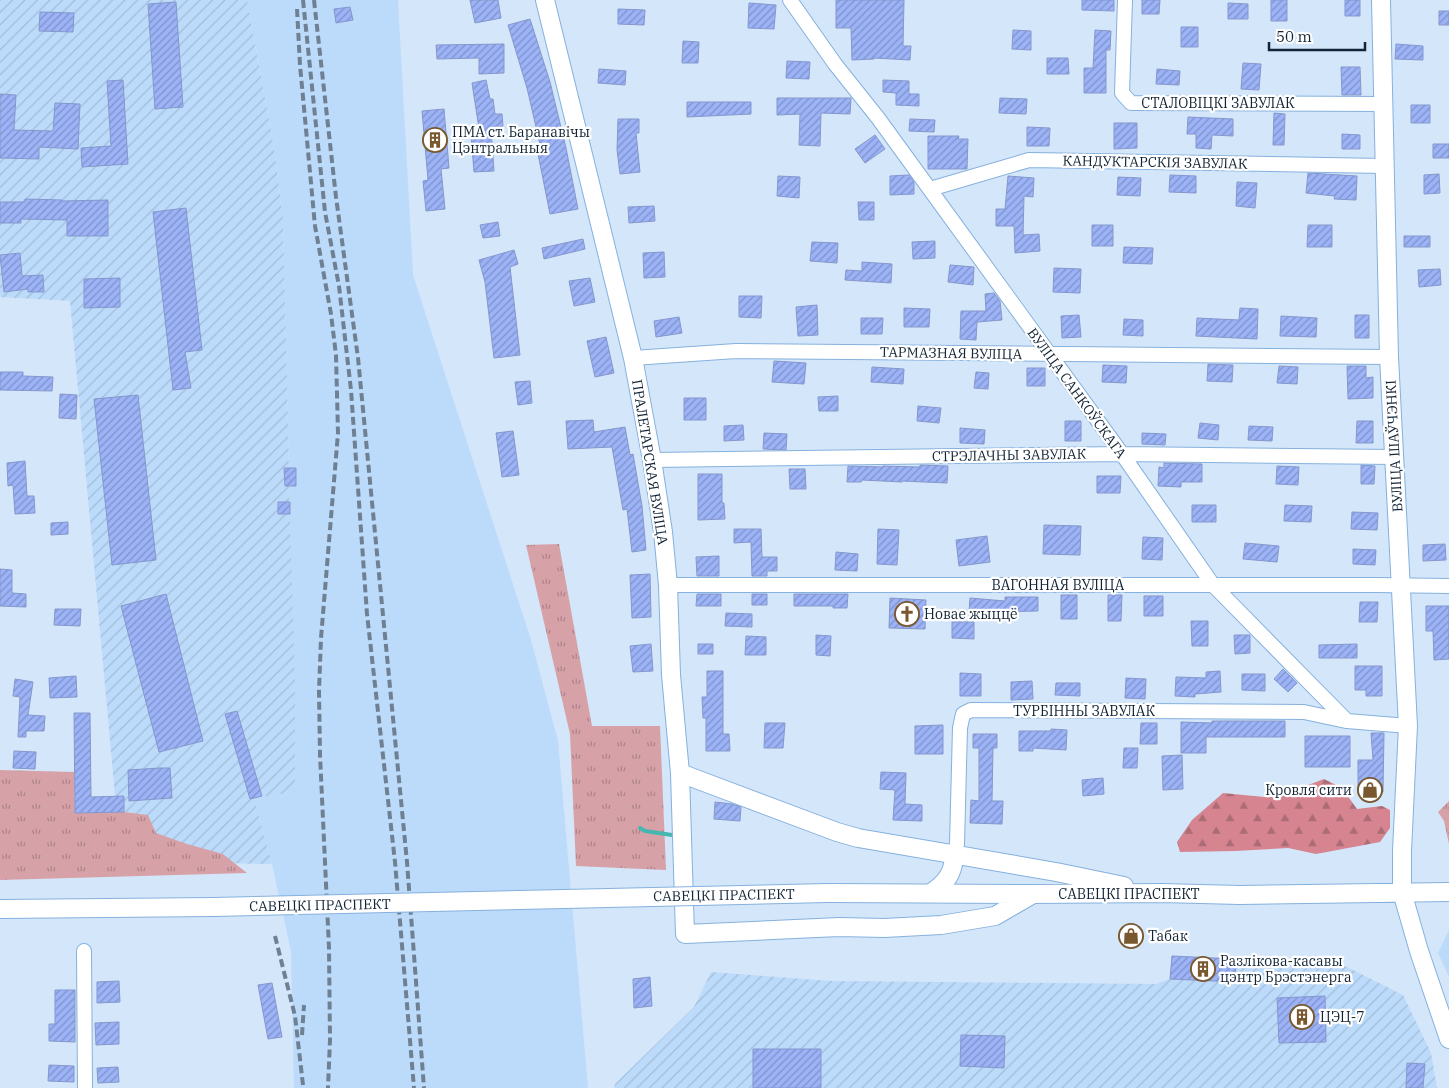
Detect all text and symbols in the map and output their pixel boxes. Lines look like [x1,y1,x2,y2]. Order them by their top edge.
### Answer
scale bar [1269,20,1365,52]
text: 50 m [1276,27,1312,46]
street label: СТАЛОВІЦКІ ЗАВУЛАК [1141,94,1295,112]
place label: ПМА ст. Баранавічы Цэнтральныя [452,123,590,157]
building icon: ПМА ст. Баранавічы Цэнтральныя [422,127,448,153]
street label: КАНДУКТАРСКІЯ ЗАВУЛАК [1062,151,1248,173]
street label: ВУЛІЦА САНКОЎСКАГА [1024,324,1131,462]
street label: ТАРМАЗНАЯ ВУЛІЦА [880,343,1023,363]
street label: ПРАЛЕТАРСКАЯ ВУЛІЦА [628,378,672,546]
street label: ВУЛІЦА ШАЎЧЭНКІ [1381,379,1406,512]
street label: СТРЭЛАЧНЫ ЗАВУЛАК [932,445,1087,465]
street label: ВАГОННАЯ ВУЛІЦА [992,576,1125,594]
church icon: Новае жыццё [894,601,920,627]
place label: Новае жыццё [924,605,1018,623]
street label: ТУРБІННЫ ЗАВУЛАК [1013,702,1155,720]
shop icon: Кровля сити [1357,777,1383,803]
place label: Кровля сити [1265,781,1352,799]
street label: САВЕЦКІ ПРАСПЕКТ [653,885,795,905]
street label: САВЕЦКІ ПРАСПЕКТ [1058,885,1200,903]
street label: САВЕЦКІ ПРАСПЕКТ [249,895,391,915]
shop icon: Табак [1118,923,1144,949]
place label: Табак [1148,927,1188,945]
place label: Разлікова-касавы цэнтр Брэстэнерга [1220,952,1352,986]
building icon: Разлікова-касавы цэнтр Брэстэнерга [1190,956,1216,982]
building icon: ЦЭЦ-7 [1289,1004,1315,1030]
place label: ЦЭЦ-7 [1320,1008,1365,1026]

